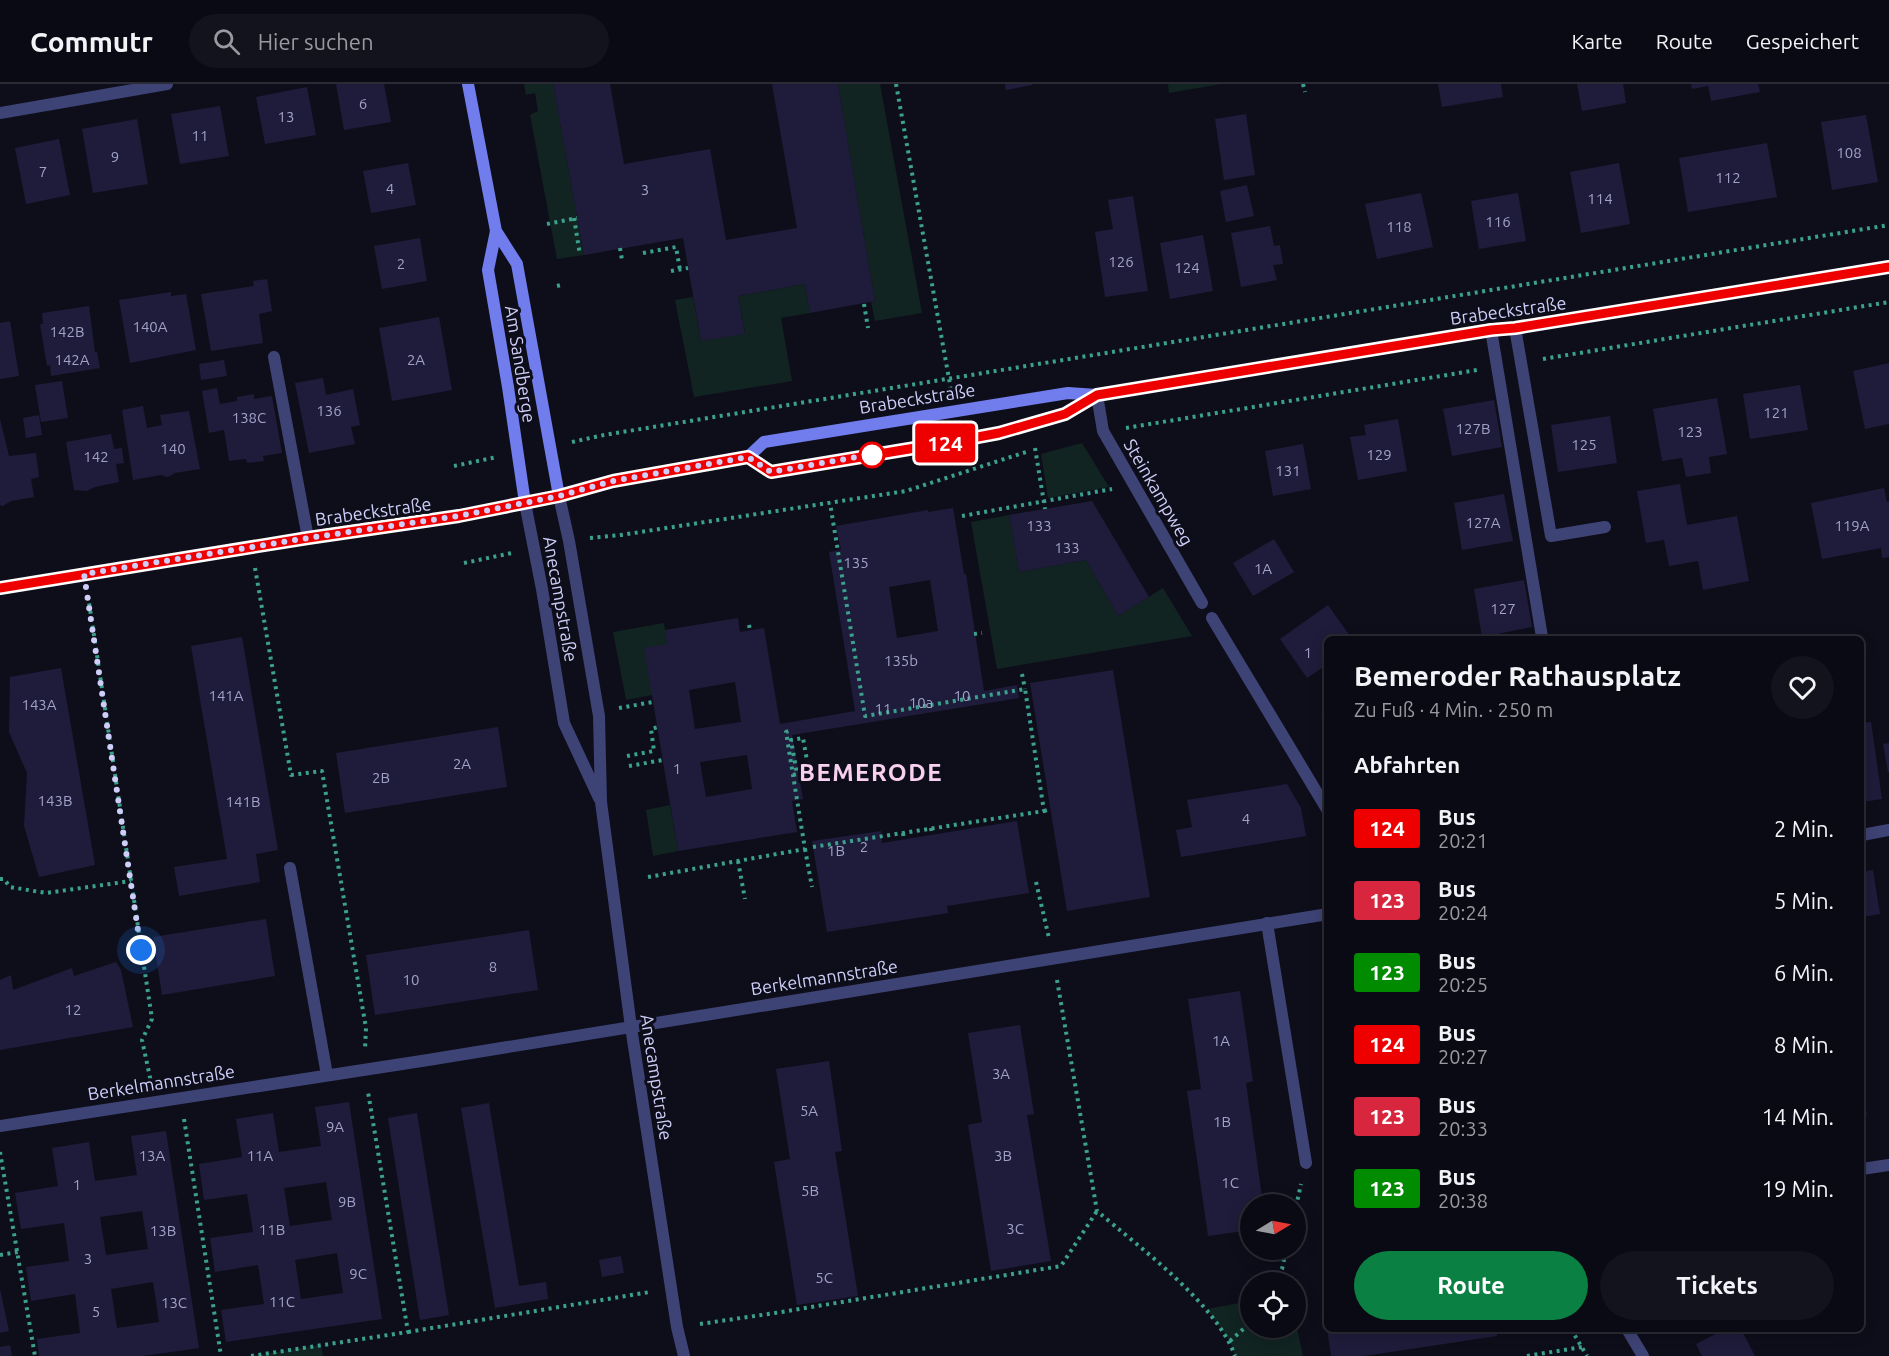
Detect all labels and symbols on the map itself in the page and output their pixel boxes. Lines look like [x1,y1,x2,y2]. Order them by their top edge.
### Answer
house number: 6 [359,95,367,112]
house number: 13 [278,108,294,125]
house number: 11 [192,127,208,144]
house number: 108 [1836,144,1862,161]
house number: 9 [111,148,119,165]
house number: 7 [39,163,47,180]
house number: 112 [1715,169,1741,186]
house number: 4 [386,180,394,197]
house number: 3 [641,181,649,198]
house number: 114 [1587,190,1613,207]
house number: 116 [1485,213,1511,230]
house number: 118 [1386,218,1412,235]
house number: 126 [1108,253,1134,270]
house number: 2 [397,255,405,272]
house number: 124 [1174,259,1200,276]
street label: Brabeckstraße [1449,292,1567,328]
street label: Am Sandberge [502,304,540,424]
house number: 140A [132,318,168,335]
house number: 142B [50,323,84,340]
house number: 142A [54,351,90,368]
house number: 2A [407,351,425,368]
street label: Brabeckstraße [858,379,976,417]
house number: 136 [316,402,342,419]
house number: 121 [1763,404,1789,421]
house number: 138C [232,409,266,426]
house number: 127B [1456,420,1490,437]
house number: 123 [1677,423,1703,440]
line badge: 124 [910,424,980,462]
street label: Steinkampweg [1120,435,1198,549]
house number: 125 [1571,436,1597,453]
house number: 140 [160,440,186,457]
unlabelled marker [859,442,885,468]
house number: 129 [1366,446,1392,463]
house number: 142 [83,448,109,465]
house number: 131 [1275,462,1301,479]
street label: Brabeckstraße [314,493,432,529]
house number: 127A [1465,514,1501,531]
house number: 133 [1026,517,1052,534]
house number: 119A [1834,517,1870,534]
street label: Anecampstraße [540,535,582,663]
house number: 133 [1054,539,1080,556]
house number: 135 [843,554,869,571]
house number: 1A [1254,560,1272,577]
house number: 127 [1490,600,1516,617]
house number: 1 [1304,644,1312,661]
house number: 135b [884,652,918,669]
house number: 141A [208,687,244,704]
house number: 10 [954,687,970,704]
house number: 10a [909,694,933,711]
house number: 143A [21,696,57,713]
house number: 11 [875,700,891,717]
house number: 2A [453,755,471,772]
district label: BEMERODE [799,759,943,786]
house number: 1 [673,760,681,777]
house number: 2B [372,769,390,786]
house number: 143B [38,792,72,809]
house number: 141B [226,793,260,810]
house number: 4 [1242,810,1250,827]
house number: 2 [860,838,868,855]
house number: 1B [827,842,845,859]
your location [126,935,156,965]
street label: Berkelmannstraße [749,955,899,999]
house number: 8 [489,958,497,975]
house number: 10 [403,971,419,988]
house number: 12 [65,1001,81,1018]
street label: Anecampstraße [637,1013,677,1141]
house number: 1A [1212,1032,1230,1049]
street label: Berkelmannstraße [86,1060,236,1104]
house number: 3A [992,1065,1010,1082]
house number: 5A [800,1102,818,1119]
house number: 1B [1213,1113,1231,1130]
house number: 9A [326,1118,344,1135]
house number: 13A [139,1147,166,1164]
house number: 11A [247,1147,274,1164]
house number: 3B [994,1147,1012,1164]
house number: 1C [1221,1174,1239,1191]
house number: 1 [73,1176,81,1193]
house number: 5B [801,1182,819,1199]
house number: 9B [338,1193,356,1210]
north arrow [1240,1194,1306,1260]
house number: 3C [1006,1220,1024,1237]
house number: 11B [259,1221,285,1238]
house number: 13B [150,1222,176,1239]
house number: 3 [84,1250,92,1267]
house number: 9C [349,1265,367,1282]
house number: 5C [815,1269,833,1286]
house number: 11C [269,1293,295,1310]
house number: 13C [161,1294,187,1311]
house number: 5 [92,1303,100,1320]

